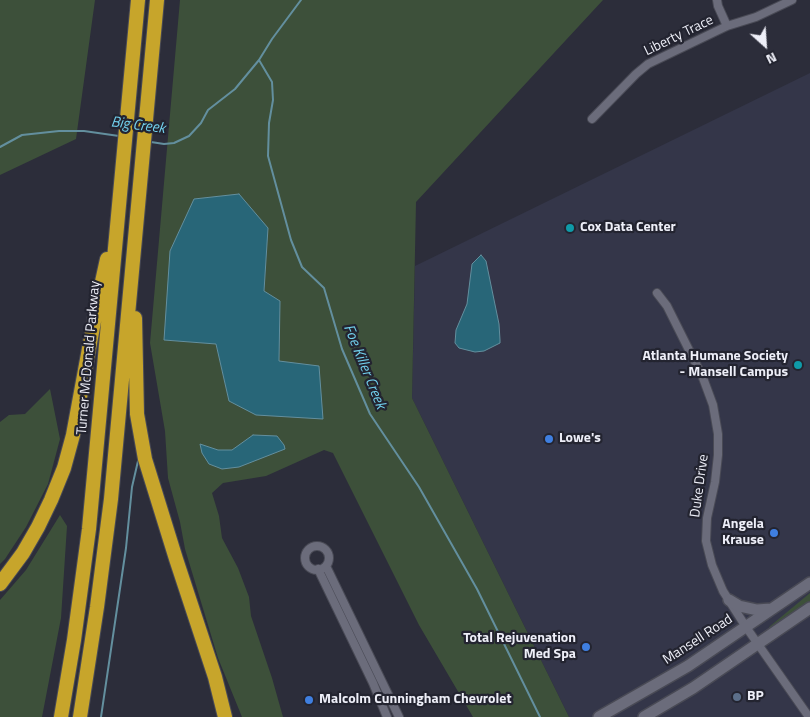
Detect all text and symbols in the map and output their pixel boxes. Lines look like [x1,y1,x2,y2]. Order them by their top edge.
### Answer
street label: Liberty Trace [642,12,716,60]
north arrow [740,20,790,70]
text: N [763,47,781,70]
water label: Big Creek [110,114,166,138]
place label: Cox Data Center [580,220,676,236]
marker: Cox Data Center [564,222,576,234]
street label: Turner McDonald Parkway [74,280,104,436]
water label: Foe Killer Creek [339,322,389,412]
place label: Atlanta Humane Society - Mansell Campus [642,349,788,382]
marker: Atlanta Humane Society - Mansell Campus [792,359,804,371]
place label: Lowe's [559,431,601,447]
marker: Lowe's [543,433,555,445]
street label: Duke Drive [687,453,713,519]
place label: Angela Krause [722,517,764,550]
marker: Angela Krause [768,527,780,539]
street label: Mansell Road [660,611,736,669]
place label: Total Rejuvenation Med Spa [463,631,576,664]
marker: Total Rejuvenation Med Spa [580,641,592,653]
place label: BP [747,689,764,705]
marker: BP [731,691,743,703]
place label: Malcolm Cunningham Chevrolet [319,692,512,708]
marker: Malcolm Cunningham Chevrolet [303,694,315,706]

